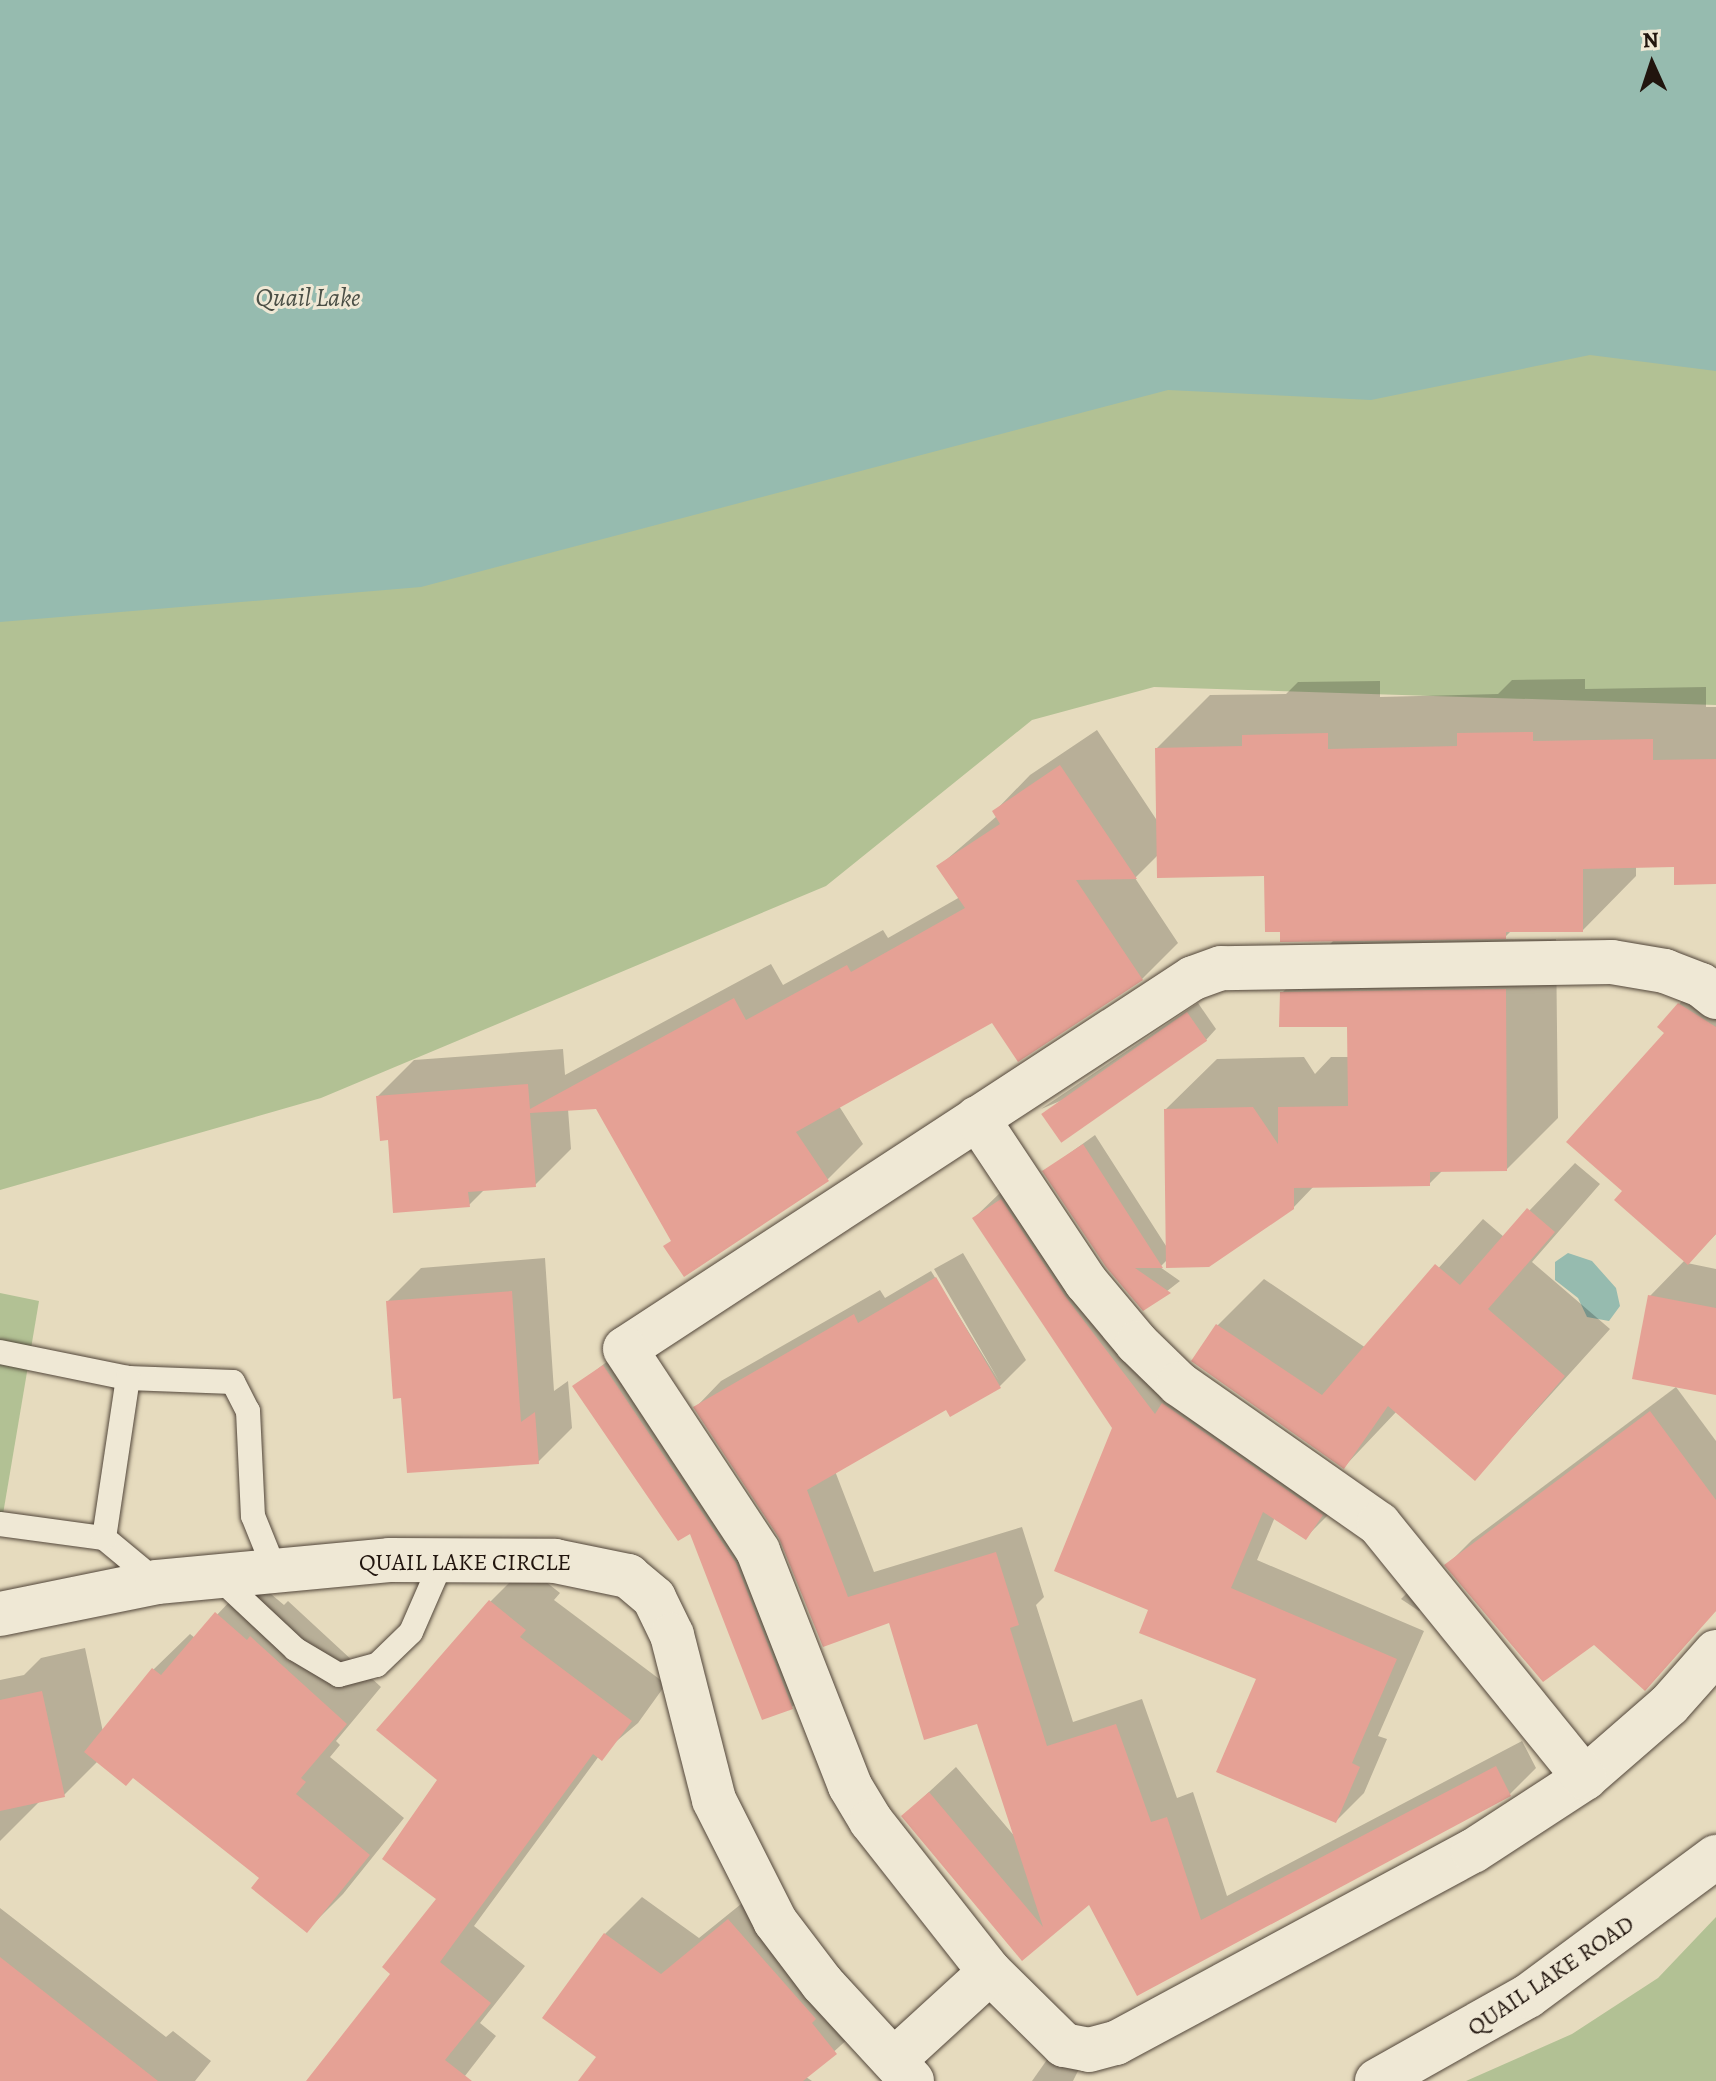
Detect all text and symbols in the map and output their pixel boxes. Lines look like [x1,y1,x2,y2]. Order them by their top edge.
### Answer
north arrow [1612,24,1692,104]
text: N [1642,25,1660,55]
water label: Quail Lake [256,282,360,314]
street label: QUAIL LAKE CIRCLE [359,1549,571,1577]
street label: QUAIL LAKE ROAD [1462,1910,1640,2042]

